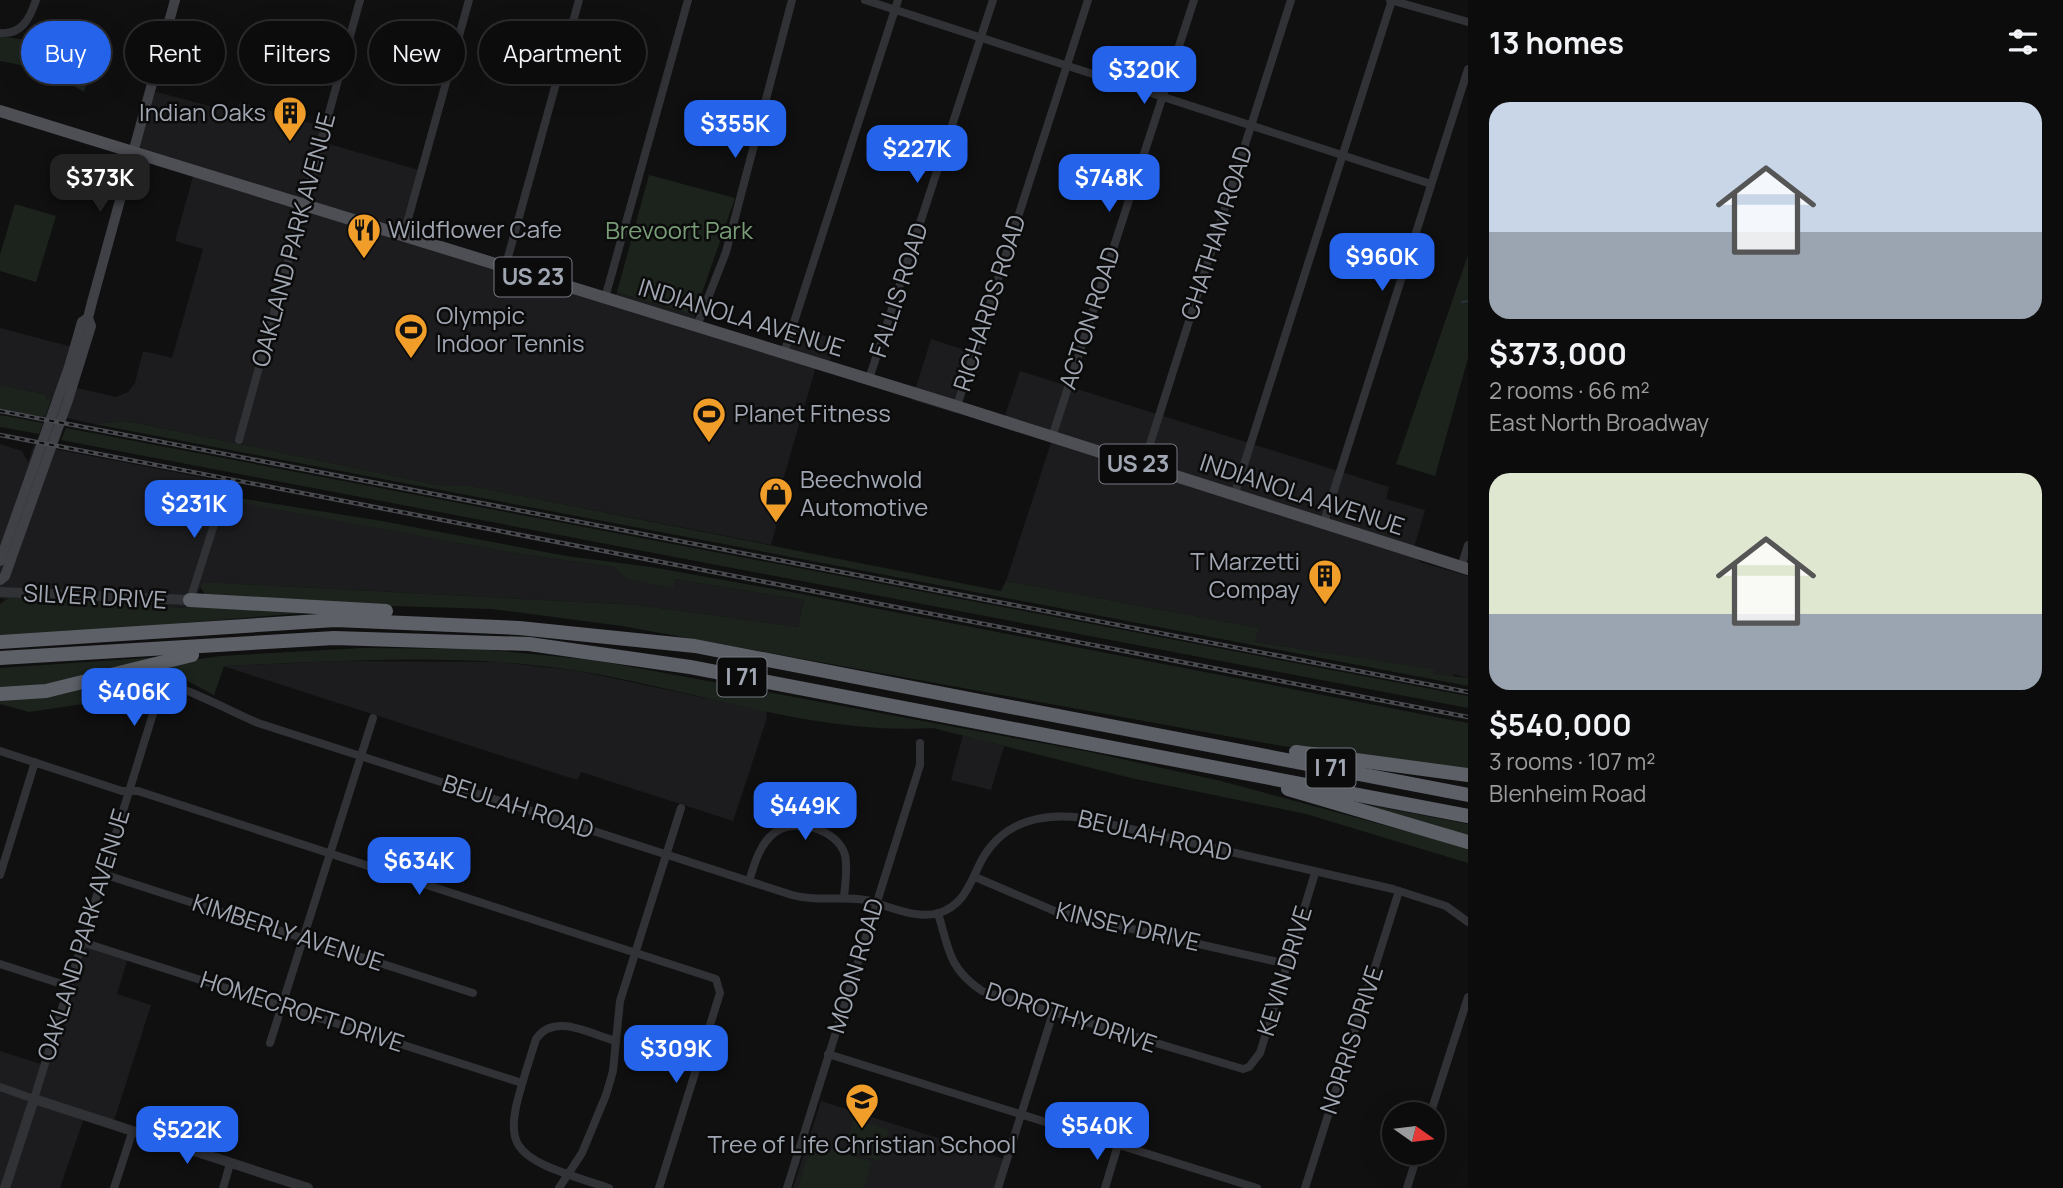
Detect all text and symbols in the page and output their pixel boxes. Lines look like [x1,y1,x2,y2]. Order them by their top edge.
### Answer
chip: Buy [21,21,111,84]
chip: Rent [125,21,225,84]
chip: Filters [239,21,355,84]
chip: New [369,21,465,84]
chip: Apartment [479,21,646,84]
text: 13 homes [1489,22,1624,63]
icon: filters [2004,23,2042,61]
pin: $320K [1095,46,1193,106]
text: $320K [1108,53,1180,85]
building icon: Indian Oaks [271,94,309,143]
place label: Indian Oaks [139,95,266,128]
pin: $355K [686,100,784,160]
text: $355K [700,107,770,139]
street label: OAKLAND PARK AVENUE [243,109,342,370]
pin: $227K [868,125,966,185]
text: $227K [883,132,952,164]
street label: CHATHAM ROAD [1172,141,1259,324]
icon: home [1703,147,1829,273]
pin: $373K [51,154,149,214]
pin: $748K [1060,154,1158,214]
text: $373K [66,161,134,193]
text: $748K [1075,161,1143,193]
street label: RICHARDS ROAD [944,210,1033,395]
restaurant icon: Wildflower Cafe [345,211,383,260]
place label: Wildflower Cafe [388,212,562,245]
park label: Brevoort Park [605,213,754,246]
street label: FALLIS ROAD [860,218,935,361]
pin: $960K [1333,233,1431,293]
text: $960K [1345,240,1419,272]
street label: ACTON ROAD [1050,242,1127,393]
road number: US 23 [494,258,572,296]
street label: INDIANOLA AVENUE [634,270,848,364]
place label: Olympic Indoor Tennis [436,298,585,359]
sports icon: Olympic Indoor Tennis [392,311,430,360]
text: $373,000 [1489,333,1627,374]
text: 2 rooms · 66 m² [1489,374,1650,406]
sports icon: Planet Fitness [690,395,728,444]
place label: Planet Fitness [734,396,891,429]
text: East North Broadway [1489,406,1709,438]
road number: US 23 [1100,445,1176,484]
street label: INDIANOLA AVENUE [1196,445,1409,542]
place label: Beechwold Automotive [800,462,928,523]
shop icon: Beechwold Automotive [757,475,795,524]
pin: $231K [145,480,243,540]
text: $231K [161,487,227,519]
icon: home [1703,518,1829,644]
place label: T Marzetti Compay [1190,544,1300,605]
building icon: T Marzetti Compay [1306,557,1344,606]
street label: SILVER DRIVE [22,575,168,616]
road number: I 71 [718,657,766,696]
pin: $406K [85,668,183,728]
text: $406K [98,675,170,707]
text: $540,000 [1489,704,1632,745]
text: 3 rooms · 107 m² [1489,745,1655,777]
road number: I 71 [1306,748,1356,788]
street label: BEULAH ROAD [439,766,598,846]
text: Blenheim Road [1489,777,1646,809]
pin: $449K [756,782,854,842]
text: $449K [770,789,840,821]
street label: BEULAH ROAD [1075,801,1236,868]
street label: OAKLAND PARK AVENUE [28,804,137,1065]
pin: $634K [370,838,468,897]
text: $634K [384,844,455,876]
street label: KIMBERLY AVENUE [189,885,388,978]
street label: KINSEY DRIVE [1053,893,1204,958]
street label: MOON ROAD [818,894,891,1037]
street label: KEVIN DRIVE [1248,902,1319,1040]
street label: NORRIS DRIVE [1311,961,1390,1118]
street label: HOMECROFT DRIVE [196,962,408,1059]
street label: DOROTHY DRIVE [982,973,1161,1060]
pin: $309K [627,1026,725,1085]
text: $309K [640,1032,712,1064]
school or university icon: Tree of Life Christian School [843,1081,881,1130]
pin: $540K [1048,1102,1146,1162]
north arrow [1382,1102,1446,1166]
map controls [1382,1102,1445,1165]
pin: $522K [138,1106,236,1166]
text: $540K [1061,1109,1133,1141]
text: $522K [152,1113,222,1145]
place label: Tree of Life Christian School [708,1127,1016,1160]

